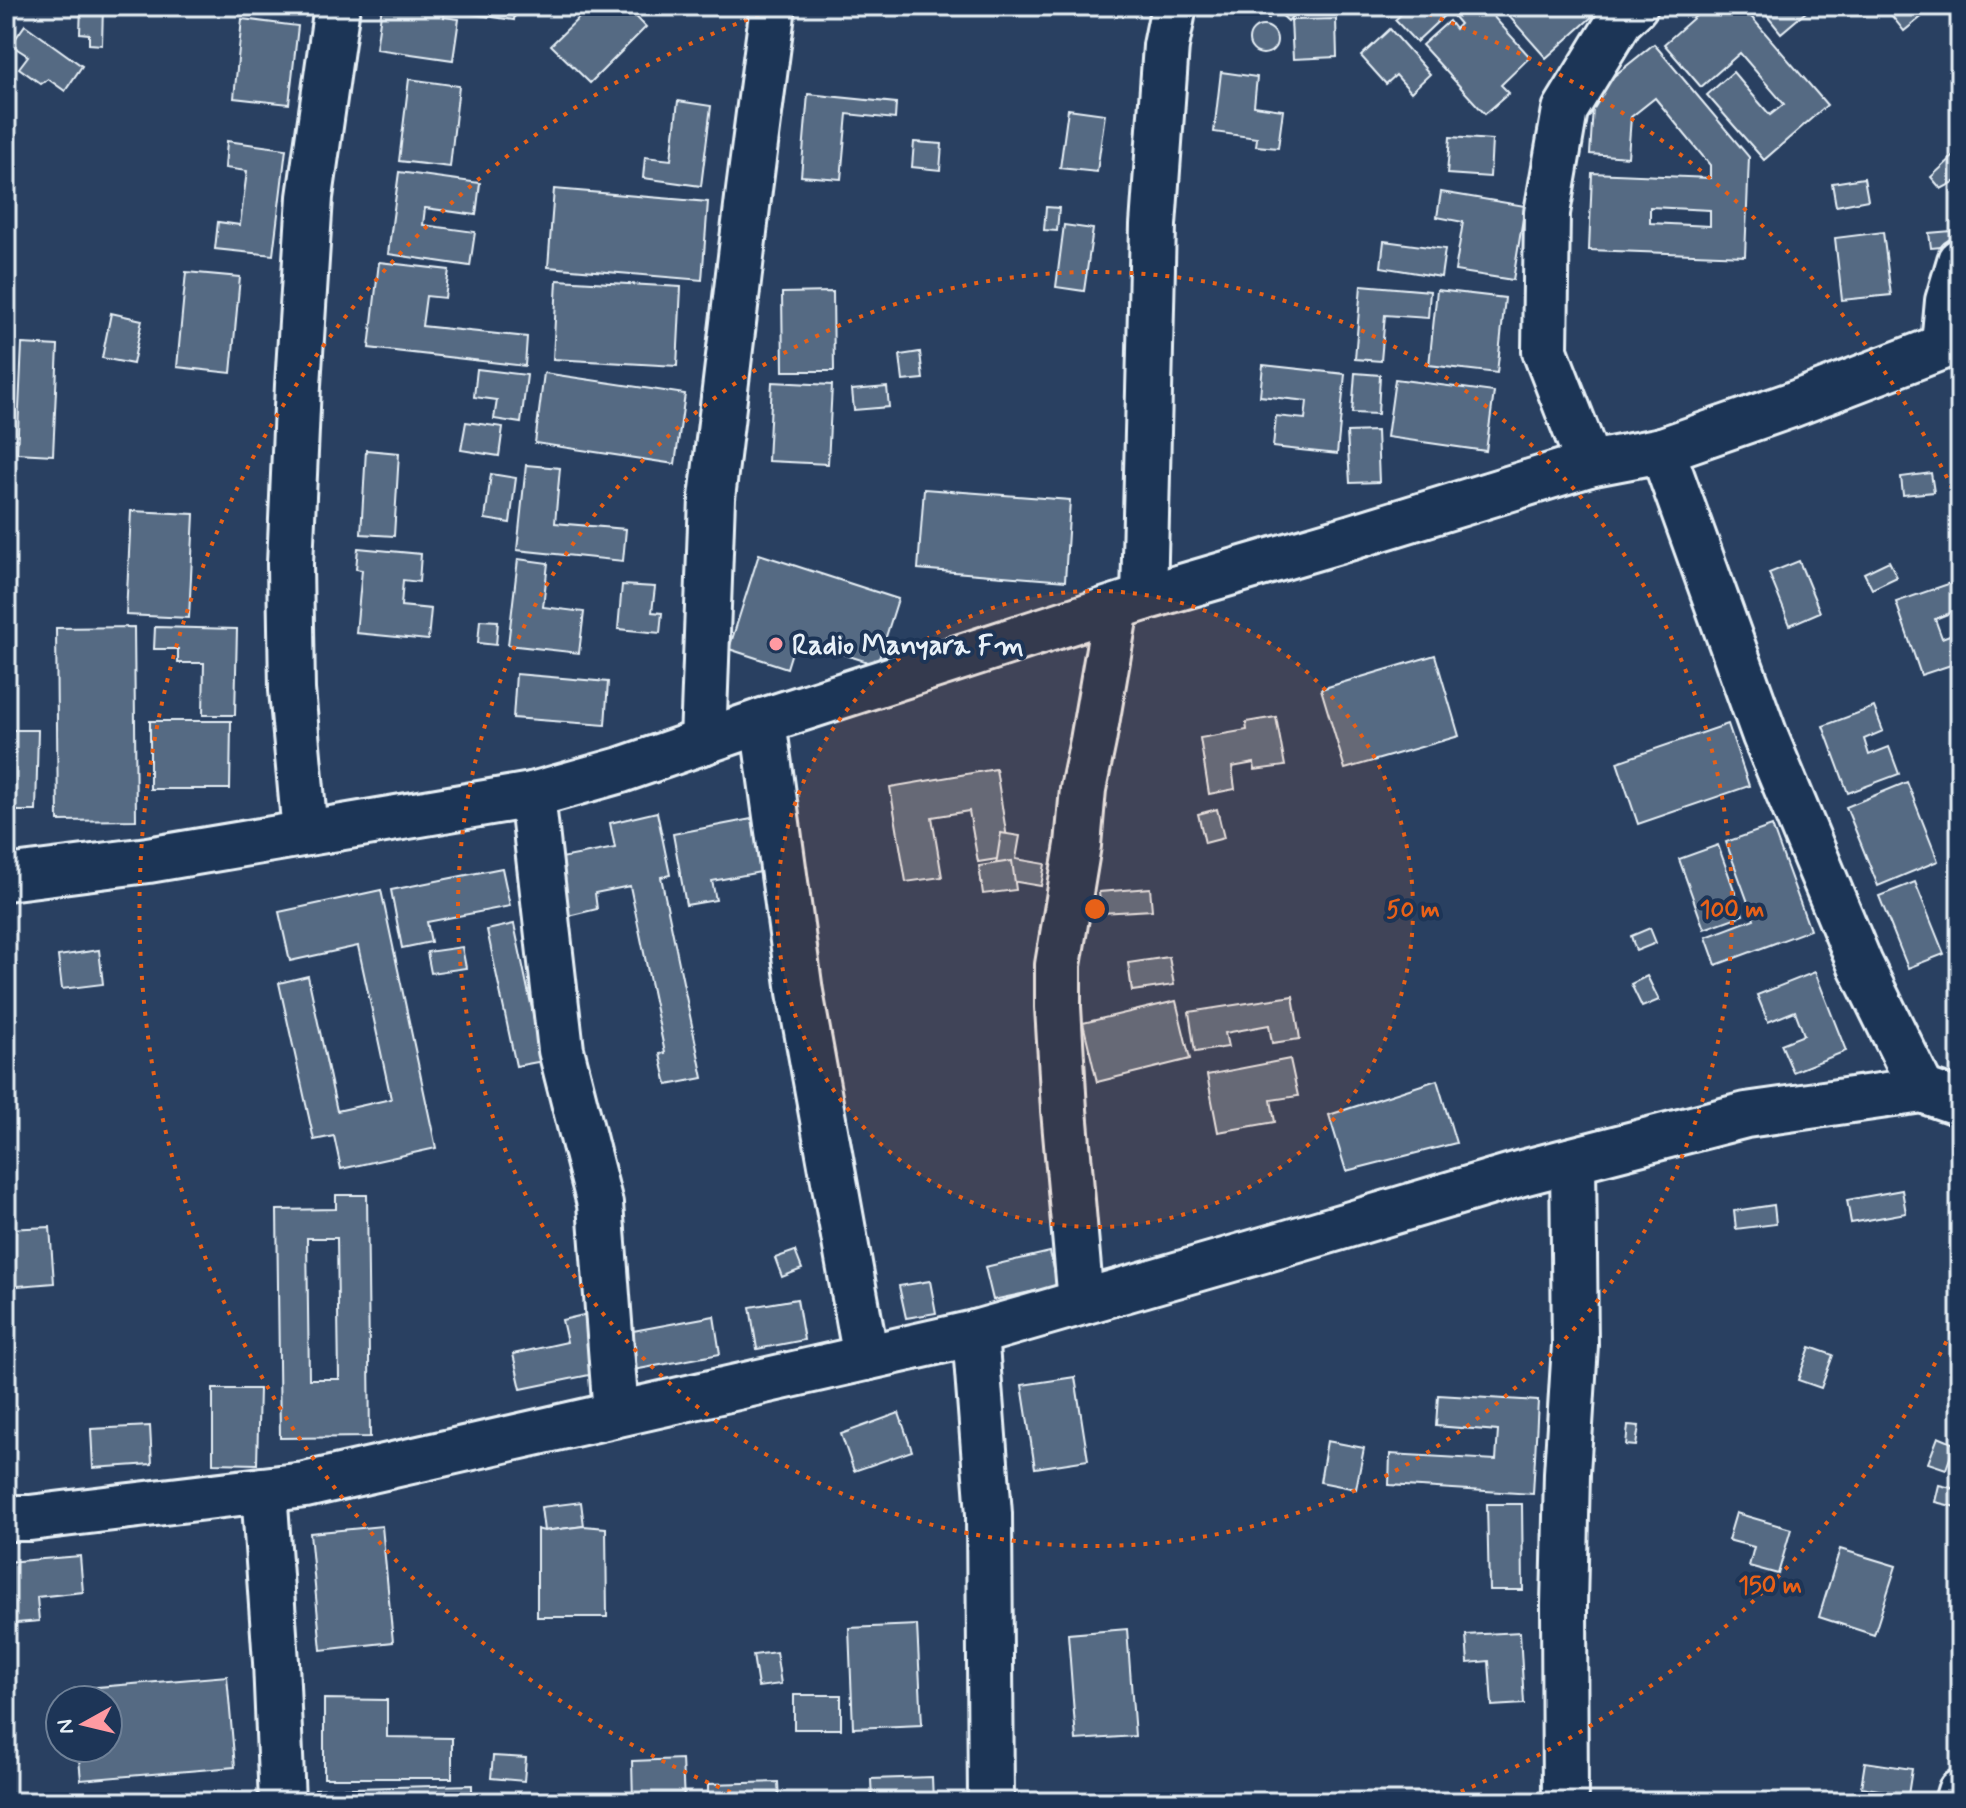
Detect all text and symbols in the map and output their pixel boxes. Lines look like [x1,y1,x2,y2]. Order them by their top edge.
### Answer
place label: Radio Manyara Fm [792,628,1024,665]
marker: Radio Manyara Fm [767,635,785,653]
centre of rings [1081,895,1109,923]
text: 50 m [1386,895,1440,926]
text: 100 m [1700,895,1764,926]
text: 150 m [1738,1571,1802,1602]
north arrow [44,1684,124,1764]
text: N [51,1717,81,1736]

